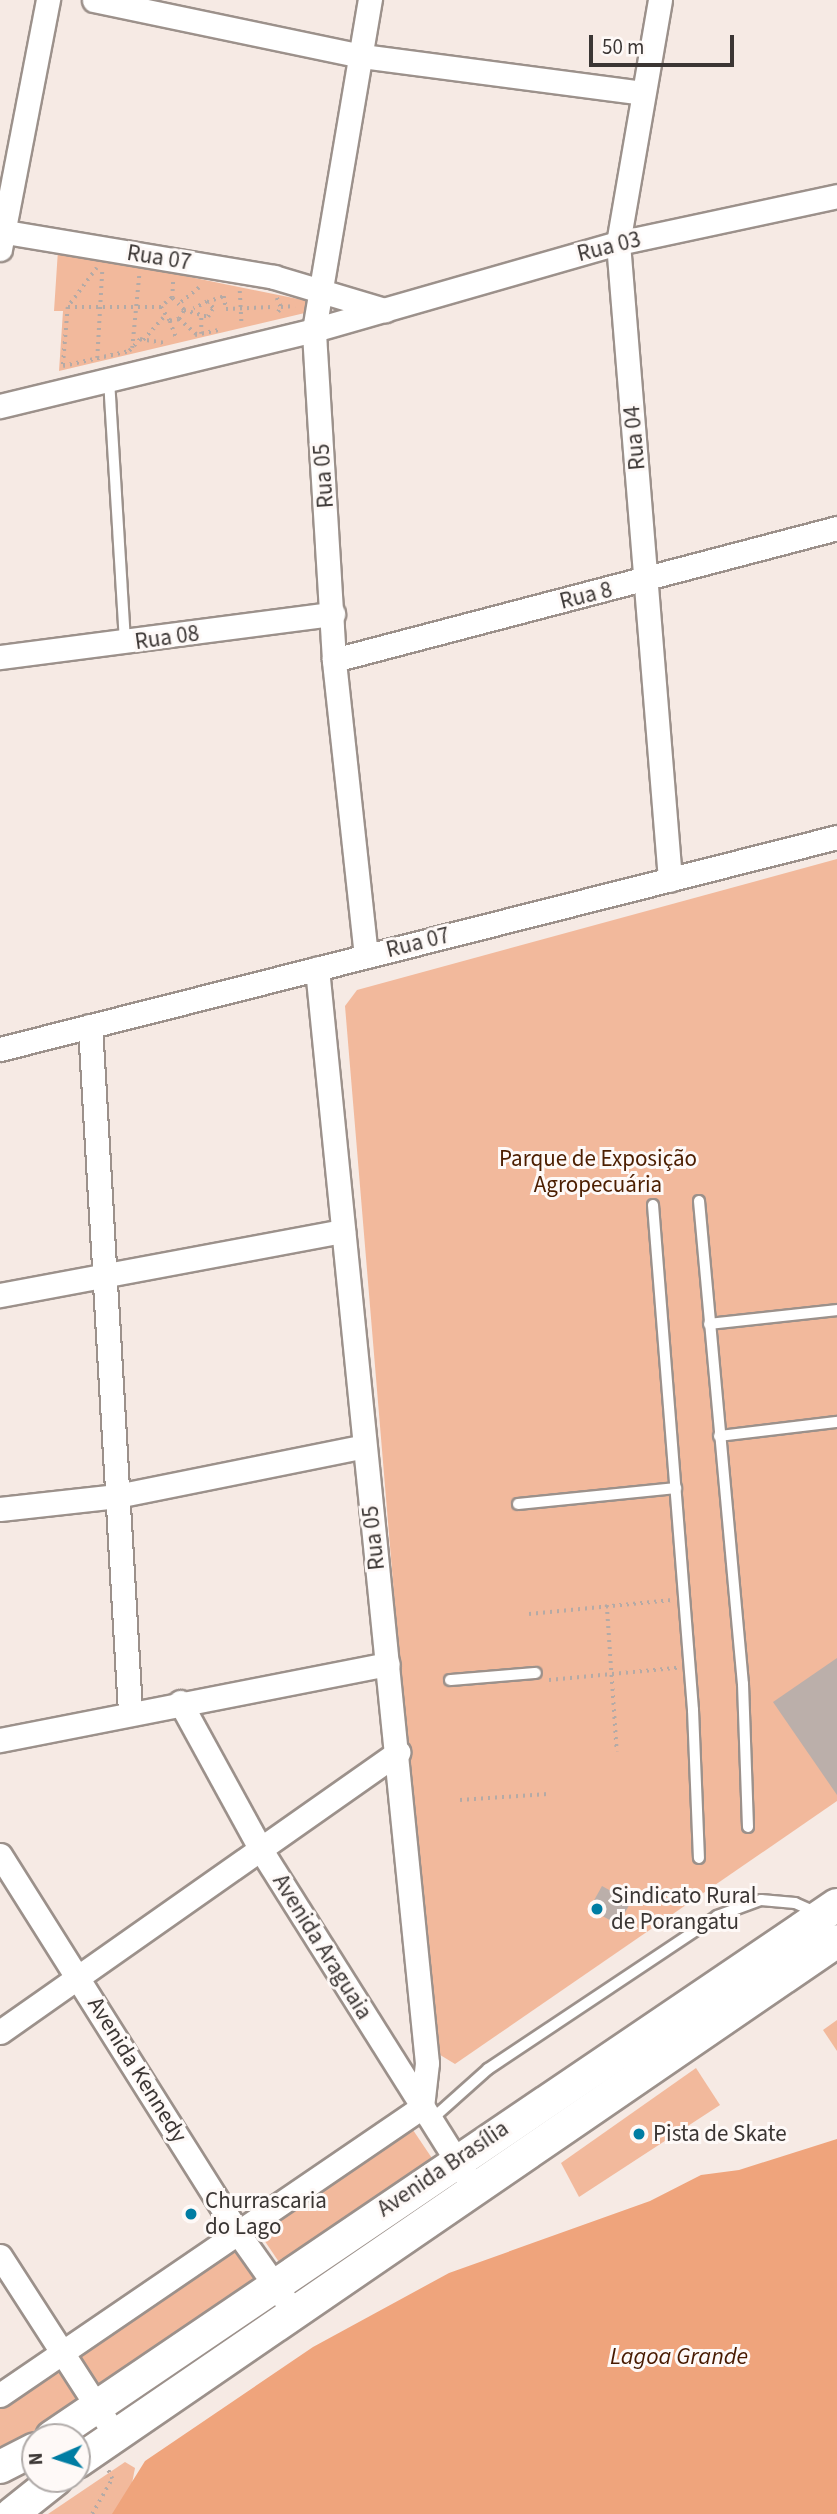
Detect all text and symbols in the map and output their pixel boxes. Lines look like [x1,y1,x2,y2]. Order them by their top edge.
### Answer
scale bar [592,21,737,65]
text: 50 m [602,32,644,62]
street label: Rua 03 [574,226,644,268]
street label: Rua 07 [125,239,193,277]
street label: Rua 04 [618,405,652,471]
street label: Rua 05 [308,443,340,509]
street label: Rua 8 [557,576,615,616]
street label: Rua 08 [133,620,201,656]
street label: Rua 07 [383,922,453,964]
park label: Parque de Exposição Agropecuária [499,1145,697,1199]
street label: Rua 05 [357,1504,391,1572]
street label: Avenida Araguaia [266,1869,378,2025]
place label: Sindicato Rural de Porangatu [611,1882,756,1936]
marker: Sindicato Rural de Porangatu [589,1901,605,1917]
street label: Avenida Kennedy [81,1992,193,2148]
street label: Avenida Brasília [372,2115,514,2223]
place label: Pista de Skate [653,2120,787,2148]
marker: Pista de Skate [631,2126,647,2142]
place label: Churrascaria do Lago [205,2187,327,2241]
marker: Churrascaria do Lago [183,2206,199,2222]
water label: Lagoa Grande [610,2343,748,2371]
north arrow [21,2423,91,2493]
text: N [23,2452,50,2466]

